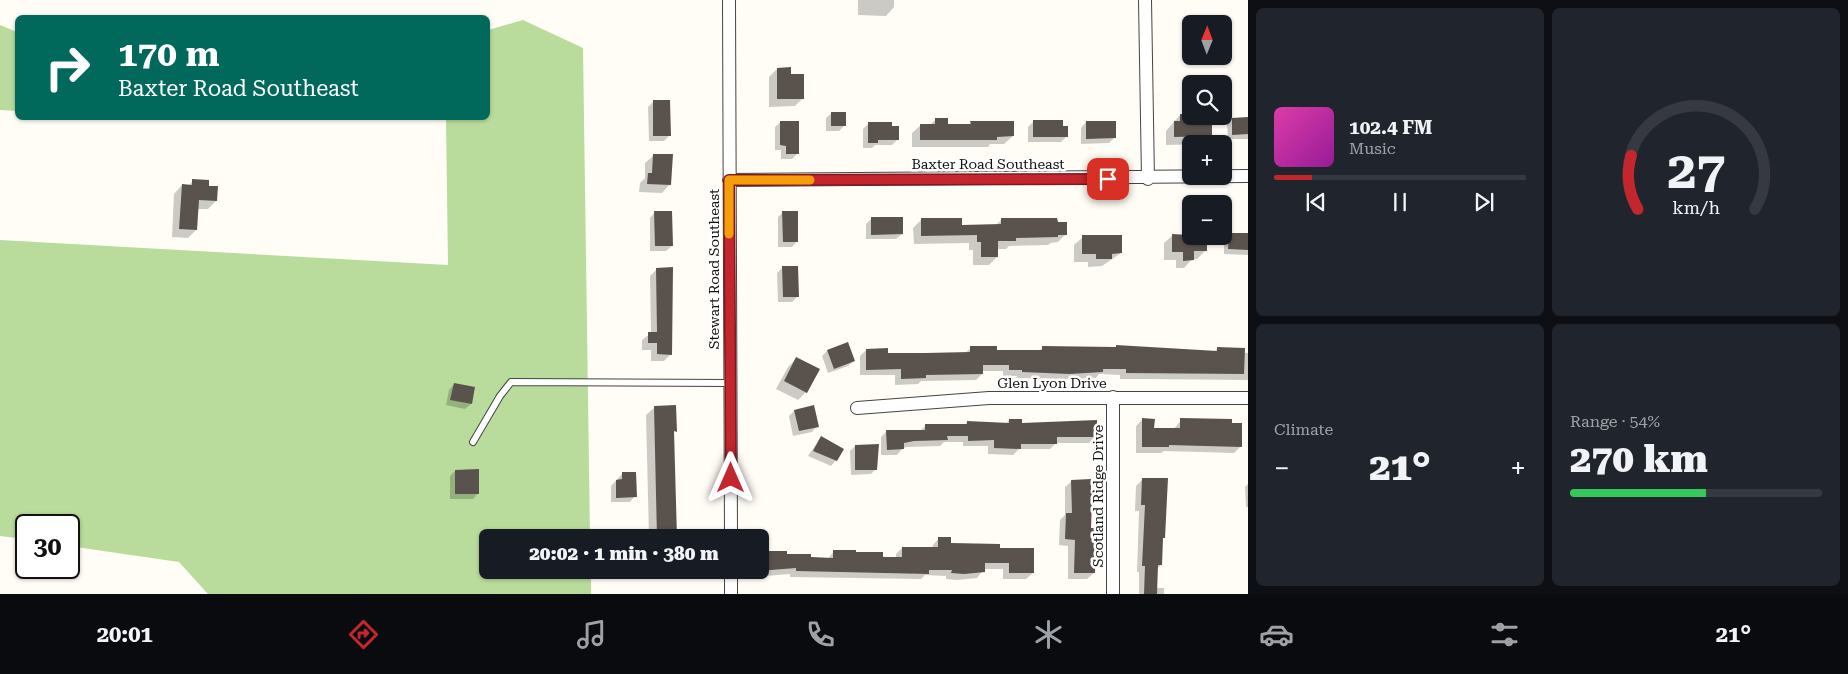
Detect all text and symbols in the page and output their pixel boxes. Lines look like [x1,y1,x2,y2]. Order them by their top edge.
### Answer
north arrow [1182,15,1232,65]
map controls [1182,15,1232,245]
text: 170 m [118,34,219,75]
icon: right [35,35,100,100]
button: search [1182,75,1232,125]
text: Baxter Road Southeast [118,76,359,101]
text: 102.4 FM [1349,116,1432,139]
button: + [1182,135,1232,185]
text: Music [1349,139,1396,158]
text: 27 [1667,140,1725,201]
street label: Baxter Road Southeast [911,156,1065,172]
pin [1087,158,1129,200]
icon: arrive [1094,165,1122,193]
icon: previous [1302,188,1330,216]
icon: pause [1386,188,1414,216]
icon: next [1470,188,1498,216]
street label: Stewart Road Southeast [706,189,722,349]
button: − [1182,195,1232,245]
text: km/h [1672,197,1720,218]
street label: Glen Lyon Drive [997,375,1107,391]
text: Range · 54% [1570,412,1660,431]
text: Climate [1274,420,1333,439]
street label: Scotland Ridge Drive [1090,424,1106,567]
text: 270 km [1570,437,1708,481]
text: 21° [1369,445,1431,489]
position arrow [704,451,756,503]
text: − [1274,452,1290,485]
text: + [1510,452,1526,485]
speed limit sign: 30 [15,514,80,579]
text: 20:02 · 1 min · 380 m [529,542,719,565]
icon: directions [346,617,381,652]
icon: music [574,617,609,652]
icon: phone [803,617,838,652]
icon: climate [1031,617,1066,652]
icon: car [1259,617,1294,652]
icon: filters [1487,617,1522,652]
text: 20:01 [97,622,153,647]
text: 21° [1716,622,1751,647]

